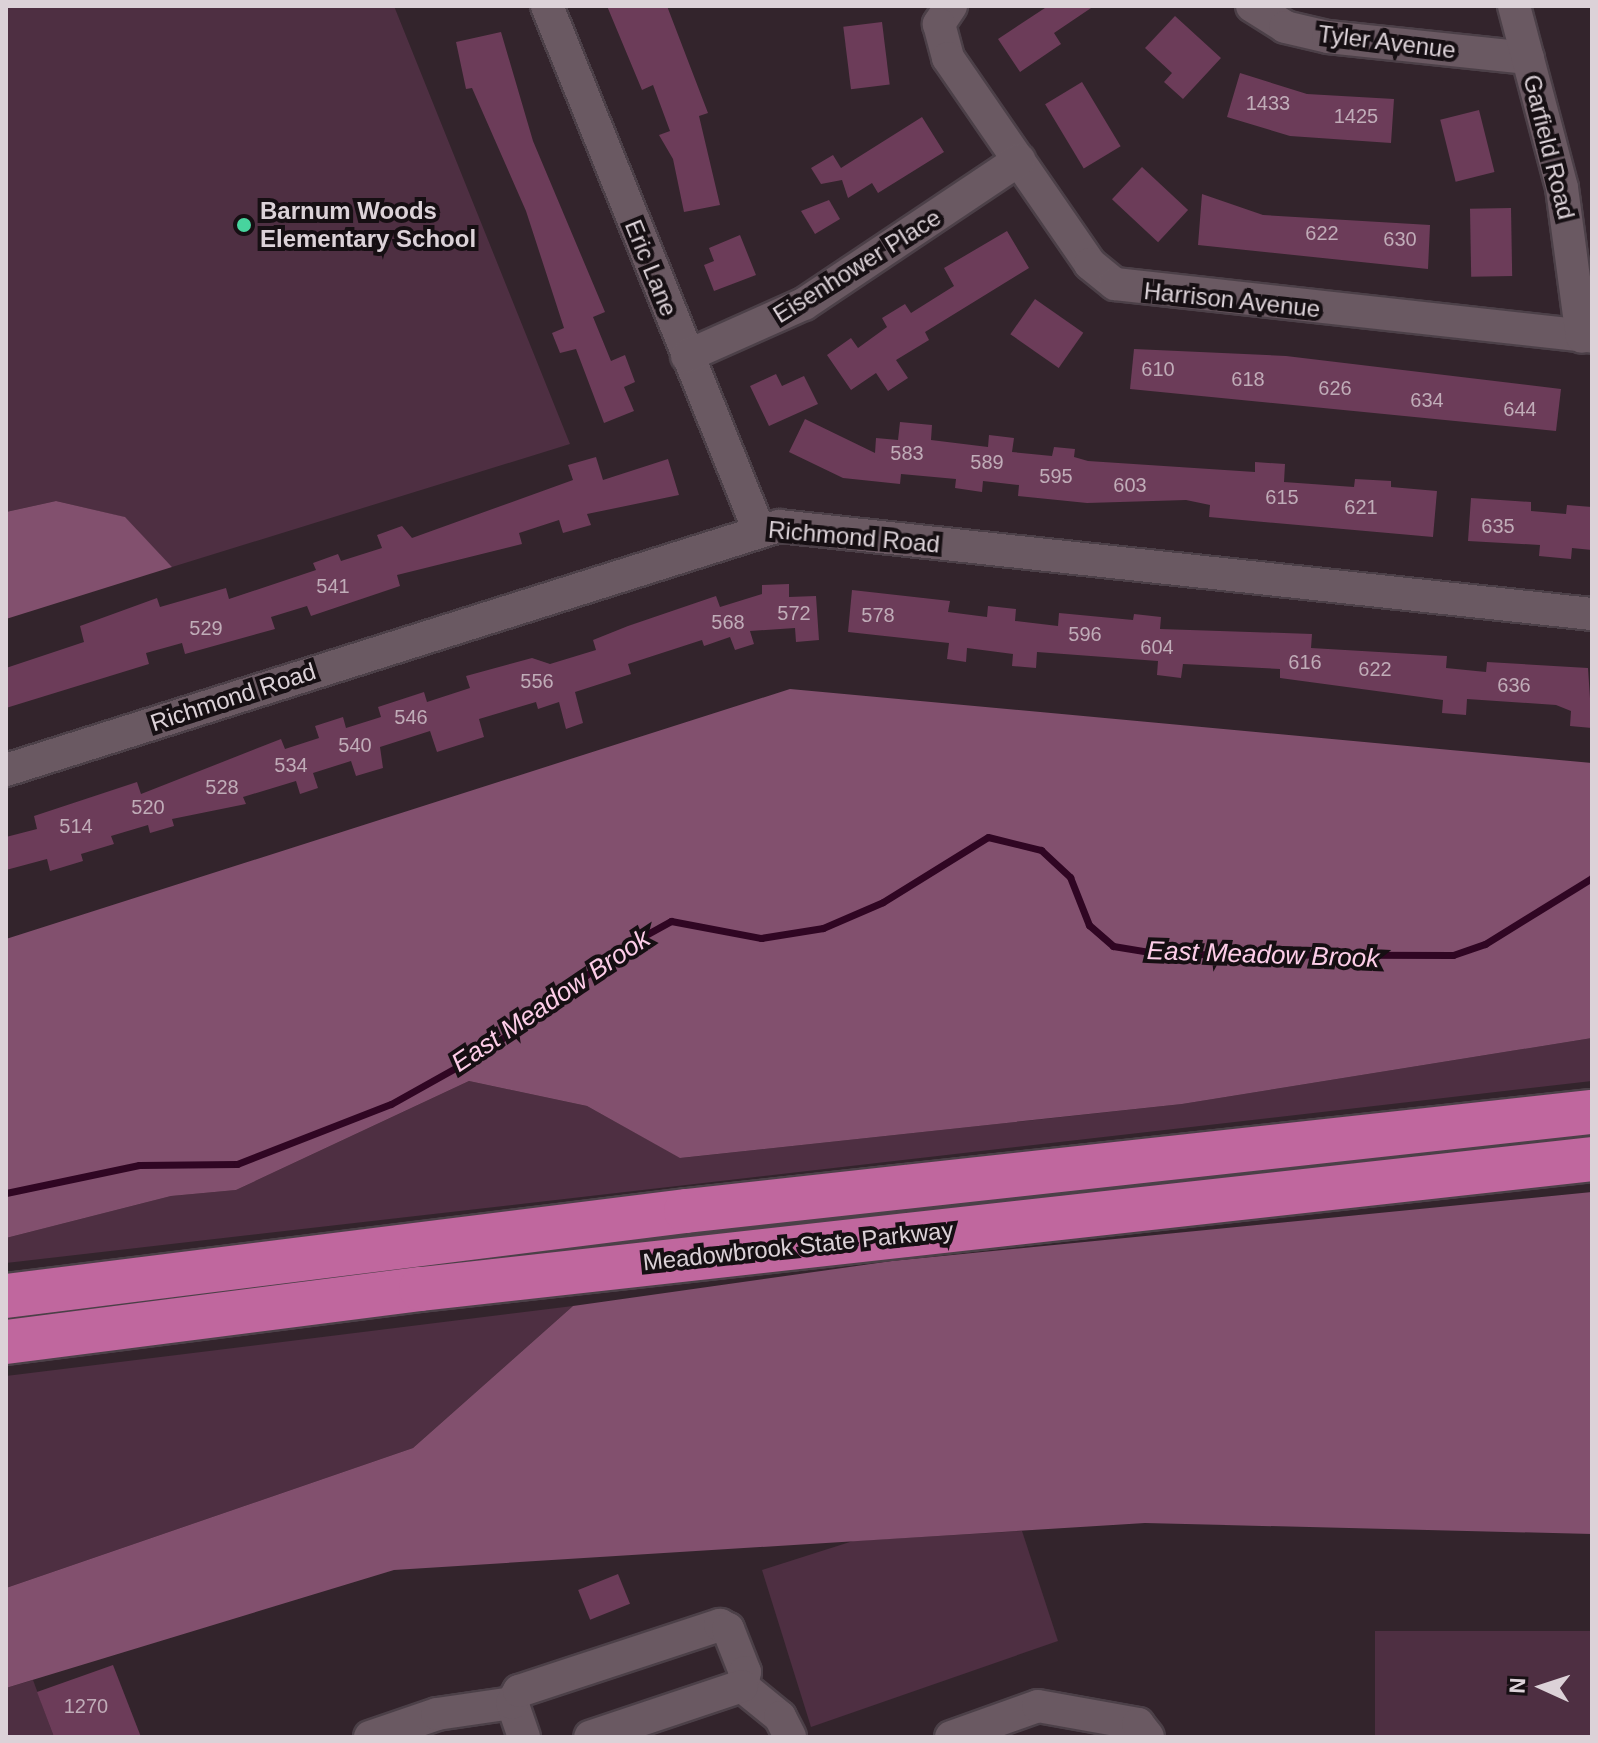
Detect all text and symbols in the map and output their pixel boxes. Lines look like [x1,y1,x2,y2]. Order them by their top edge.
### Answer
street label: Tyler Avenue [1316,19,1458,65]
street label: Garfield Road [1517,72,1581,222]
house number: 1433 [1246,91,1290,115]
house number: 1425 [1334,104,1378,128]
place label: Barnum Woods Elementary School [260,197,476,253]
street label: Eisenhower Place [768,203,946,329]
marker: Barnum Woods Elementary School [235,216,253,234]
street label: Eric Lane [619,216,683,320]
house number: 622 [1305,221,1339,245]
house number: 630 [1383,227,1417,251]
street label: Harrison Avenue [1142,276,1322,324]
house number: 610 [1141,357,1175,381]
house number: 618 [1231,367,1265,391]
house number: 626 [1318,376,1352,400]
house number: 634 [1410,388,1444,412]
house number: 644 [1503,397,1537,421]
house number: 583 [890,441,924,465]
house number: 589 [970,450,1004,474]
house number: 595 [1039,464,1073,488]
house number: 603 [1113,473,1147,497]
house number: 615 [1265,485,1299,509]
house number: 621 [1344,495,1378,519]
house number: 635 [1481,514,1515,538]
street label: Richmond Road [767,515,941,559]
house number: 541 [316,574,350,598]
house number: 572 [777,601,811,625]
house number: 578 [861,603,895,627]
house number: 568 [711,610,745,634]
house number: 529 [189,616,223,640]
house number: 596 [1068,622,1102,646]
house number: 604 [1140,635,1174,659]
house number: 616 [1288,650,1322,674]
street label: Richmond Road [147,657,319,737]
house number: 622 [1358,657,1392,681]
house number: 556 [520,669,554,693]
house number: 636 [1497,673,1531,697]
house number: 546 [394,705,428,729]
house number: 540 [338,733,372,757]
house number: 534 [274,753,308,777]
house number: 528 [205,775,239,799]
house number: 520 [131,795,165,819]
house number: 514 [59,814,93,838]
water label: East Meadow Brook [446,923,656,1079]
water label: East Meadow Brook [1146,935,1380,975]
street label: Meadowbrook State Parkway [641,1215,955,1277]
north arrow [1502,1647,1582,1727]
text: N [1505,1677,1530,1694]
house number: 1270 [64,1694,108,1718]

